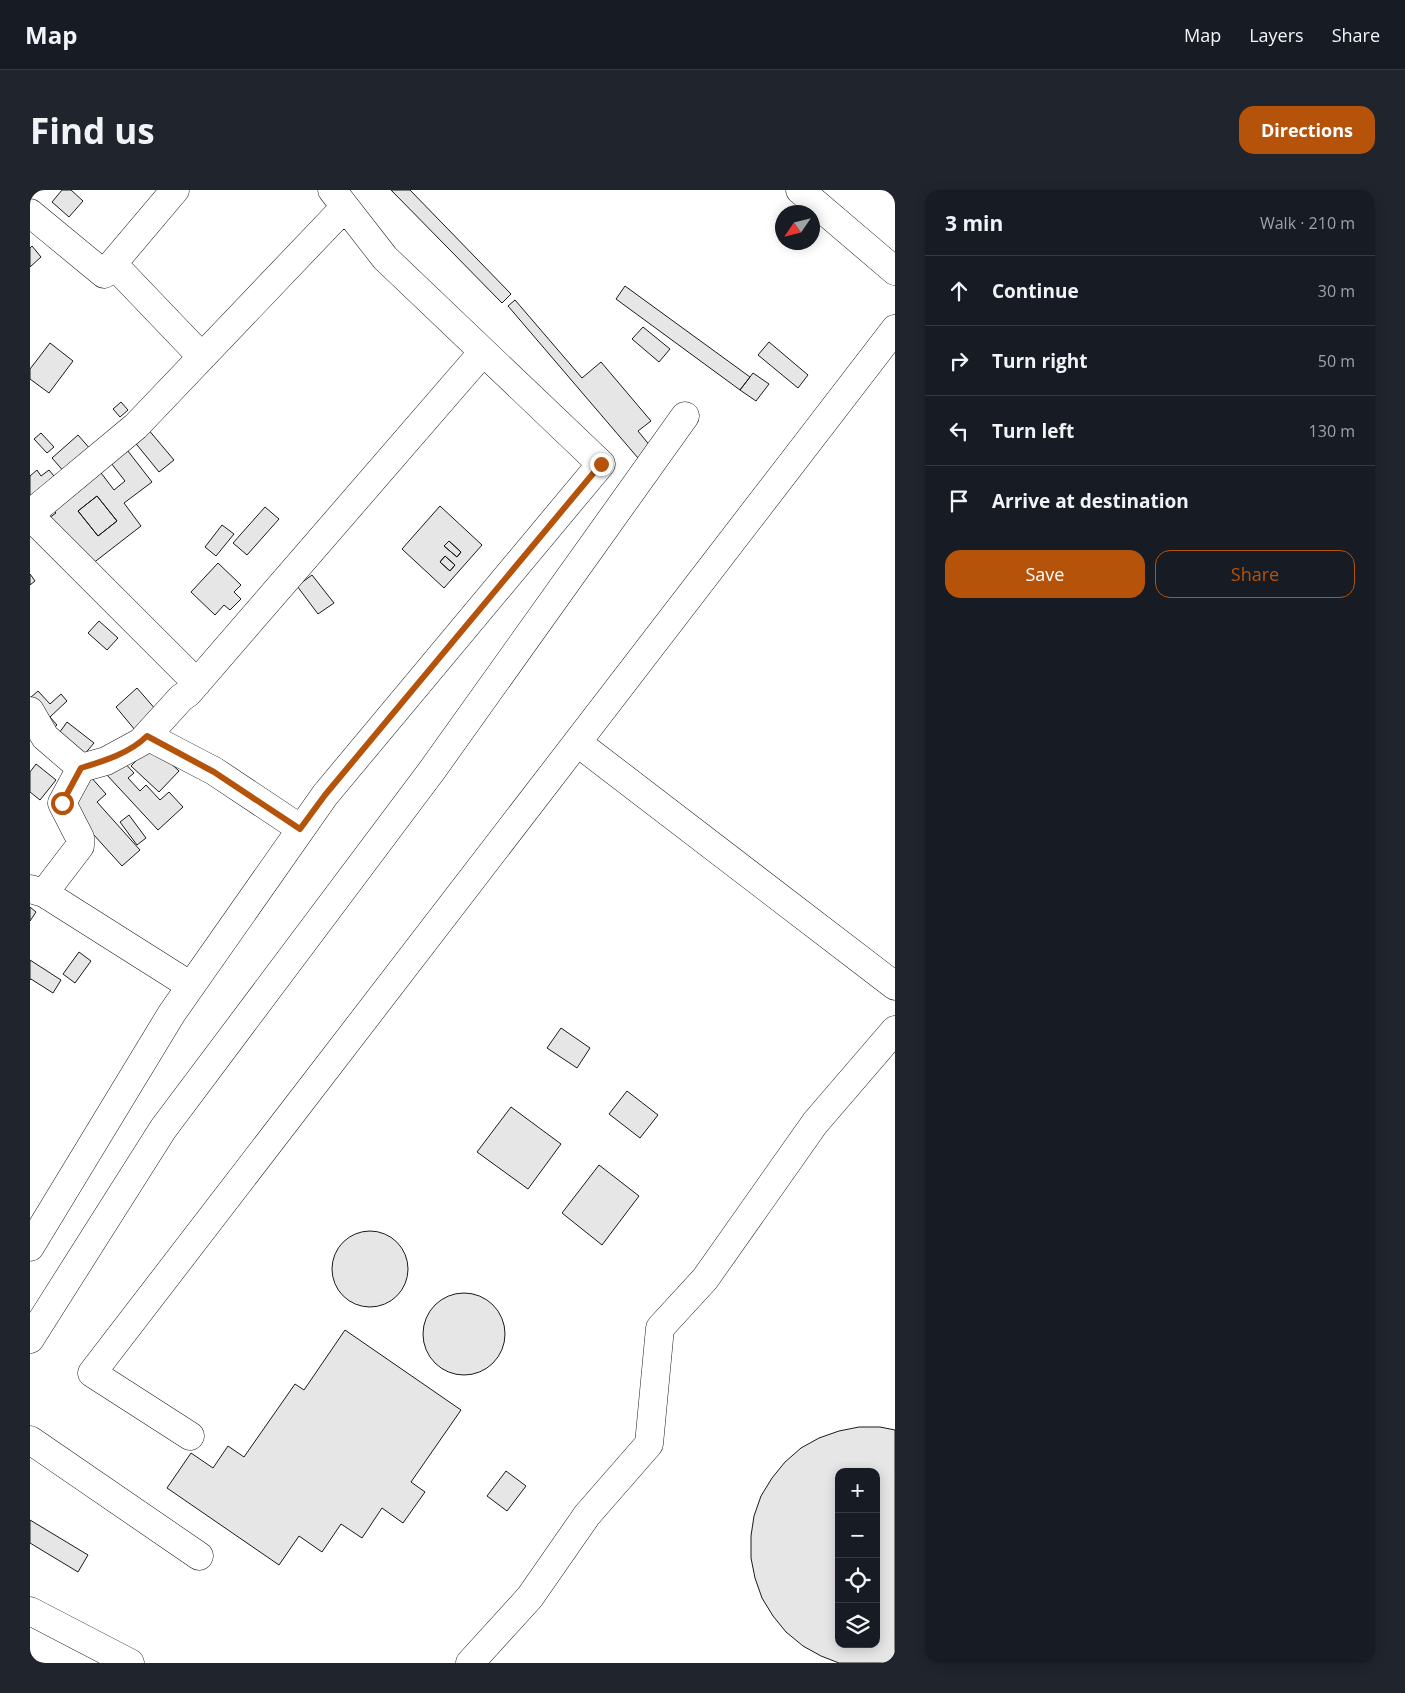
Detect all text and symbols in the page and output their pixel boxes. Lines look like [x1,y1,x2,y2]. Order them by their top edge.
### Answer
text: Map [25,18,77,51]
text: Map [1184,23,1221,47]
text: Layers [1249,23,1304,47]
text: Share [1332,23,1380,47]
button: Directions [1239,106,1375,154]
text: Find us [30,107,155,154]
north arrow [775,205,820,250]
text: 3 min [945,209,1003,237]
text: Walk · 210 m [1260,212,1355,234]
icon: ahead [945,277,973,305]
text: Continue [992,278,1079,304]
text: 30 m [1318,280,1355,302]
icon: right [945,347,973,375]
text: Turn right [992,348,1087,374]
text: 50 m [1318,350,1355,372]
icon: left [945,417,973,445]
text: Turn left [992,418,1074,444]
text: 130 m [1309,420,1355,442]
route end [590,453,613,476]
icon: arrive [945,487,973,515]
text: Arrive at destination [992,488,1189,514]
button: Save [945,550,1145,598]
button: Share [1155,550,1355,598]
route start [51,792,74,815]
map controls [835,1468,880,1648]
button: + [835,1468,880,1513]
button: − [835,1513,880,1558]
button: locate [835,1558,880,1603]
button: layers [835,1603,880,1648]

